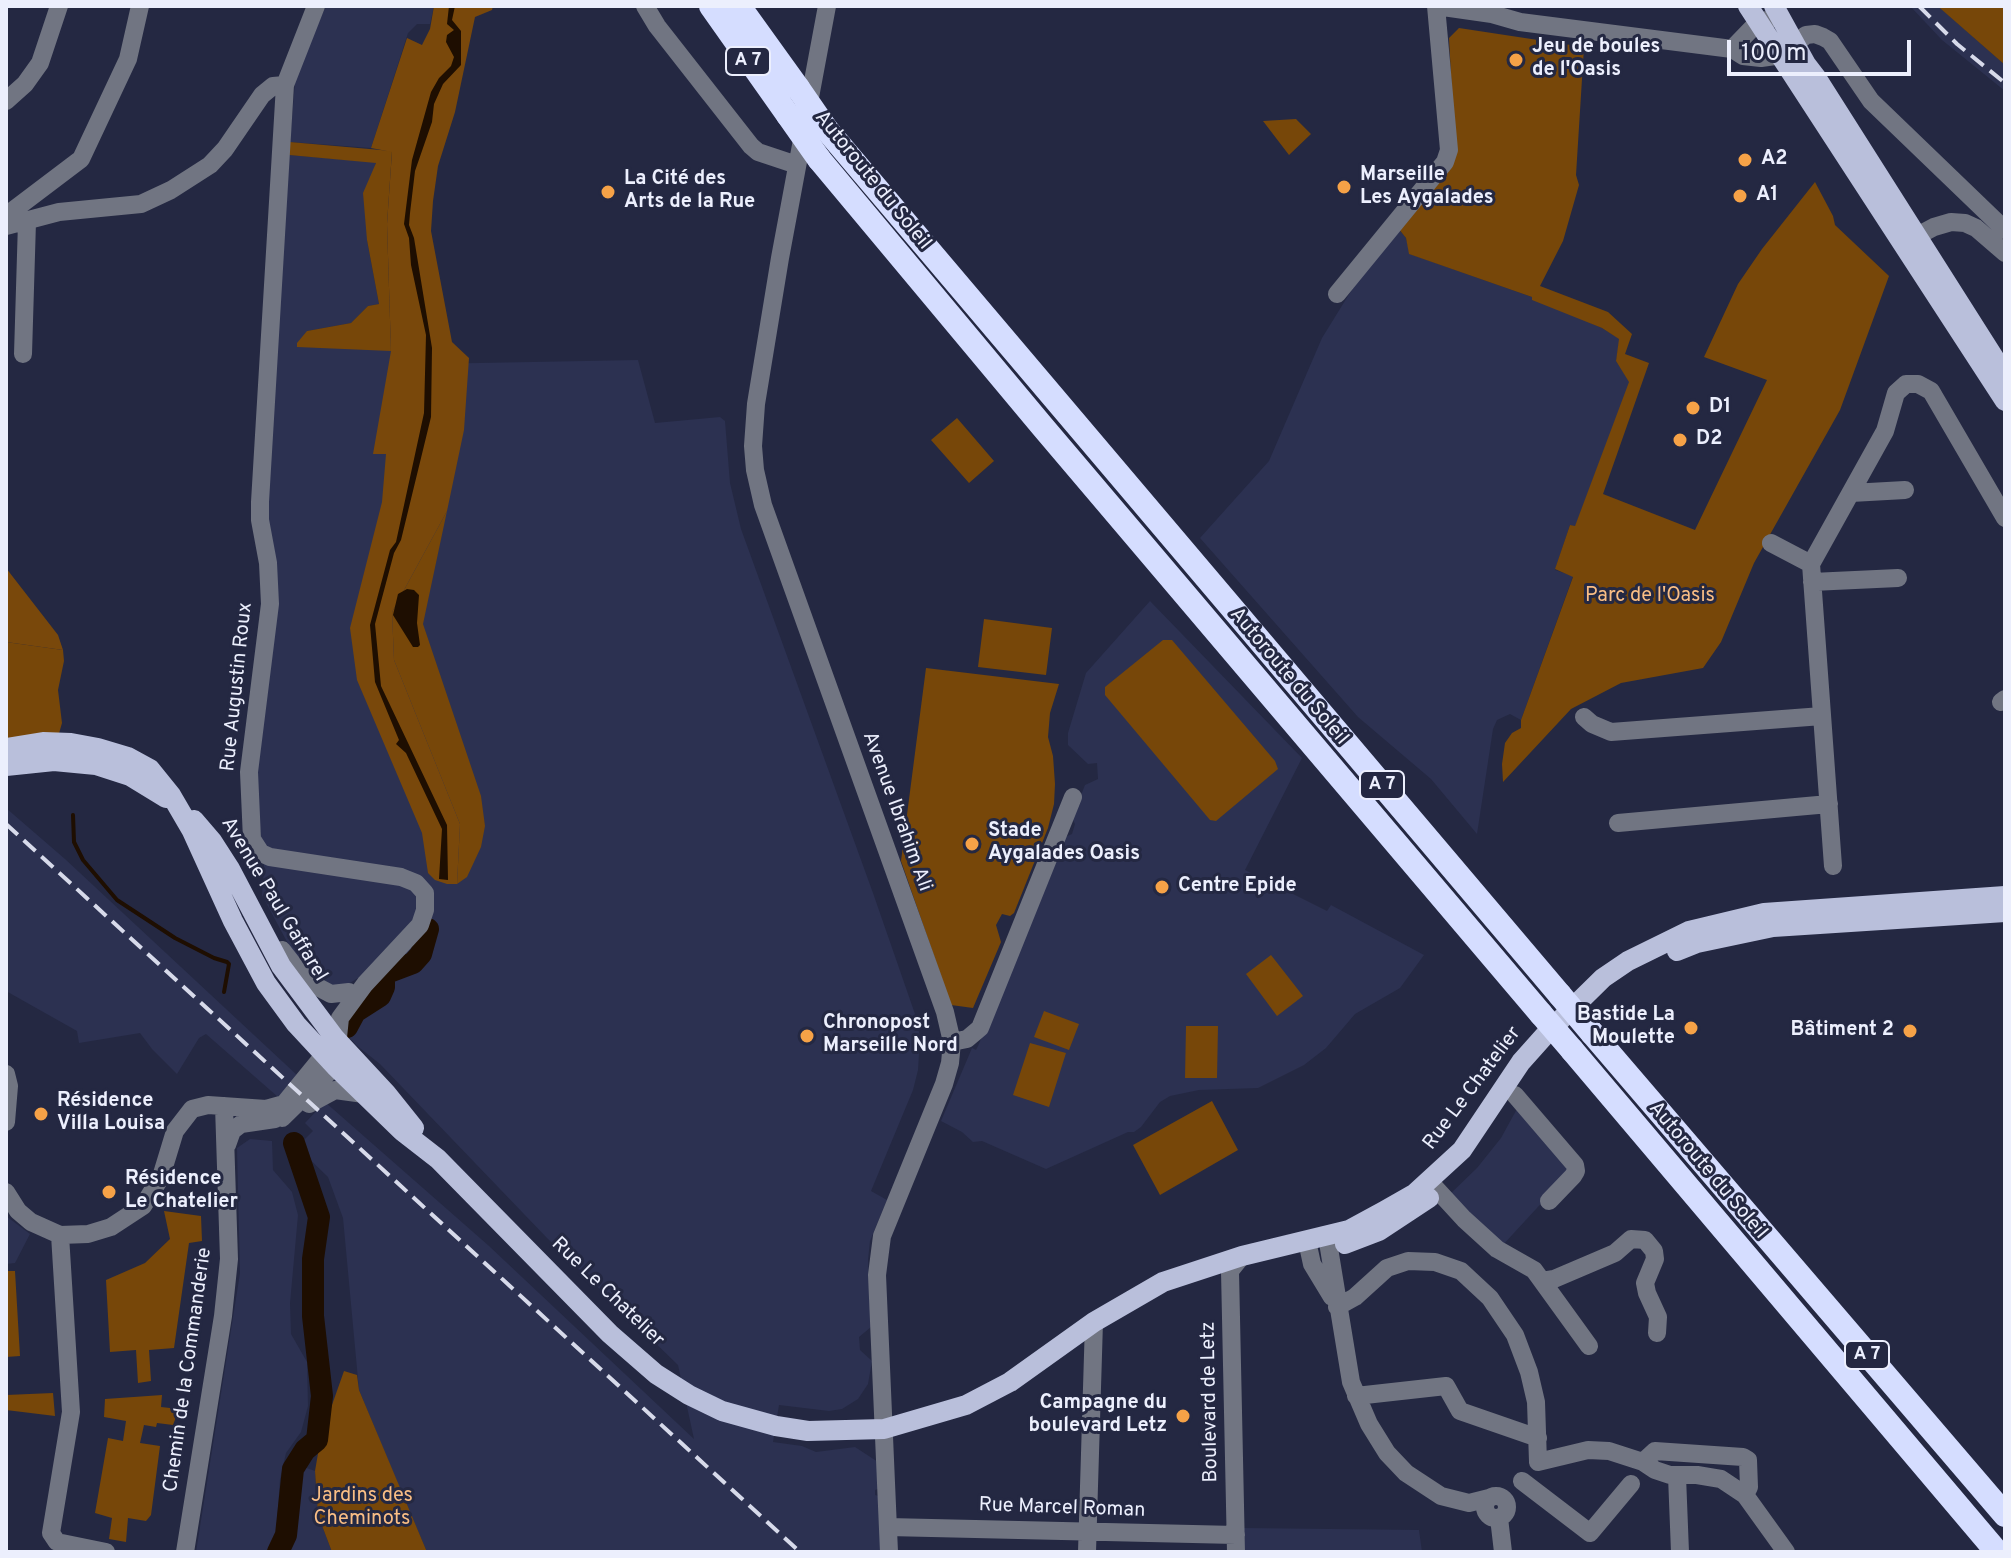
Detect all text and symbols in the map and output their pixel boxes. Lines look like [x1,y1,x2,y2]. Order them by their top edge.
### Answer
scale bar [1731,24,1915,74]
place label: Jeu de boules de l'Oasis [1532,36,1660,83]
text: 100 m [1741,39,1807,69]
road number: A 7 [726,47,770,75]
marker: Jeu de boules de l'Oasis [1507,51,1525,69]
street label: Autoroute du Soleil [809,107,935,255]
place label: A2 [1761,148,1788,172]
marker: A2 [1736,151,1754,169]
place label: Marseille Les Aygalades [1360,164,1494,211]
place label: La Cité des Arts de la Rue [624,168,755,215]
marker: Marseille Les Aygalades [1335,178,1353,196]
marker: La Cité des Arts de la Rue [599,183,617,201]
place label: A1 [1756,184,1778,208]
marker: A1 [1731,187,1749,205]
place label: D1 [1709,396,1731,420]
marker: D1 [1684,399,1702,417]
place label: D2 [1696,428,1722,452]
marker: D2 [1671,431,1689,449]
park label: Parc de l'Oasis [1585,585,1715,609]
street label: Rue Augustin Roux [217,601,259,773]
street label: Autoroute du Soleil [1224,603,1352,751]
street label: Avenue Ibrahim Ali [856,729,936,895]
road number: A 7 [1360,771,1404,799]
street label: Avenue Paul Gaffarel [214,814,332,986]
place label: Stade Aygalades Oasis [988,820,1140,867]
marker: Stade Aygalades Oasis [963,835,981,853]
place label: Centre Epide [1178,875,1297,899]
marker: Centre Epide [1153,878,1171,896]
place label: Bastide La Moulette [1577,1004,1675,1051]
place label: Chronopost Marseille Nord [823,1012,958,1059]
marker: Bastide La Moulette [1682,1019,1700,1037]
place label: Bâtiment 2 [1791,1019,1894,1043]
marker: Bâtiment 2 [1901,1022,1919,1040]
street label: Rue Le Chatelier [1419,1023,1527,1155]
marker: Chronopost Marseille Nord [798,1027,816,1045]
place label: Résidence Villa Louisa [57,1090,165,1137]
street label: Autoroute du Soleil [1643,1097,1771,1245]
marker: Résidence Villa Louisa [32,1105,50,1123]
place label: Résidence Le Chatelier [125,1168,238,1215]
marker: Résidence Le Chatelier [100,1183,118,1201]
street label: Rue Le Chatelier [545,1233,669,1353]
street label: Chemin de la Commanderie [160,1246,218,1494]
street label: Boulevard de Letz [1198,1321,1224,1483]
road number: A 7 [1845,1341,1889,1369]
place label: Campagne du boulevard Letz [1028,1392,1167,1439]
marker: Campagne du boulevard Letz [1174,1407,1192,1425]
park label: Jardins des Cheminots [311,1485,413,1532]
street label: Rue Marcel Roman [978,1494,1146,1524]

